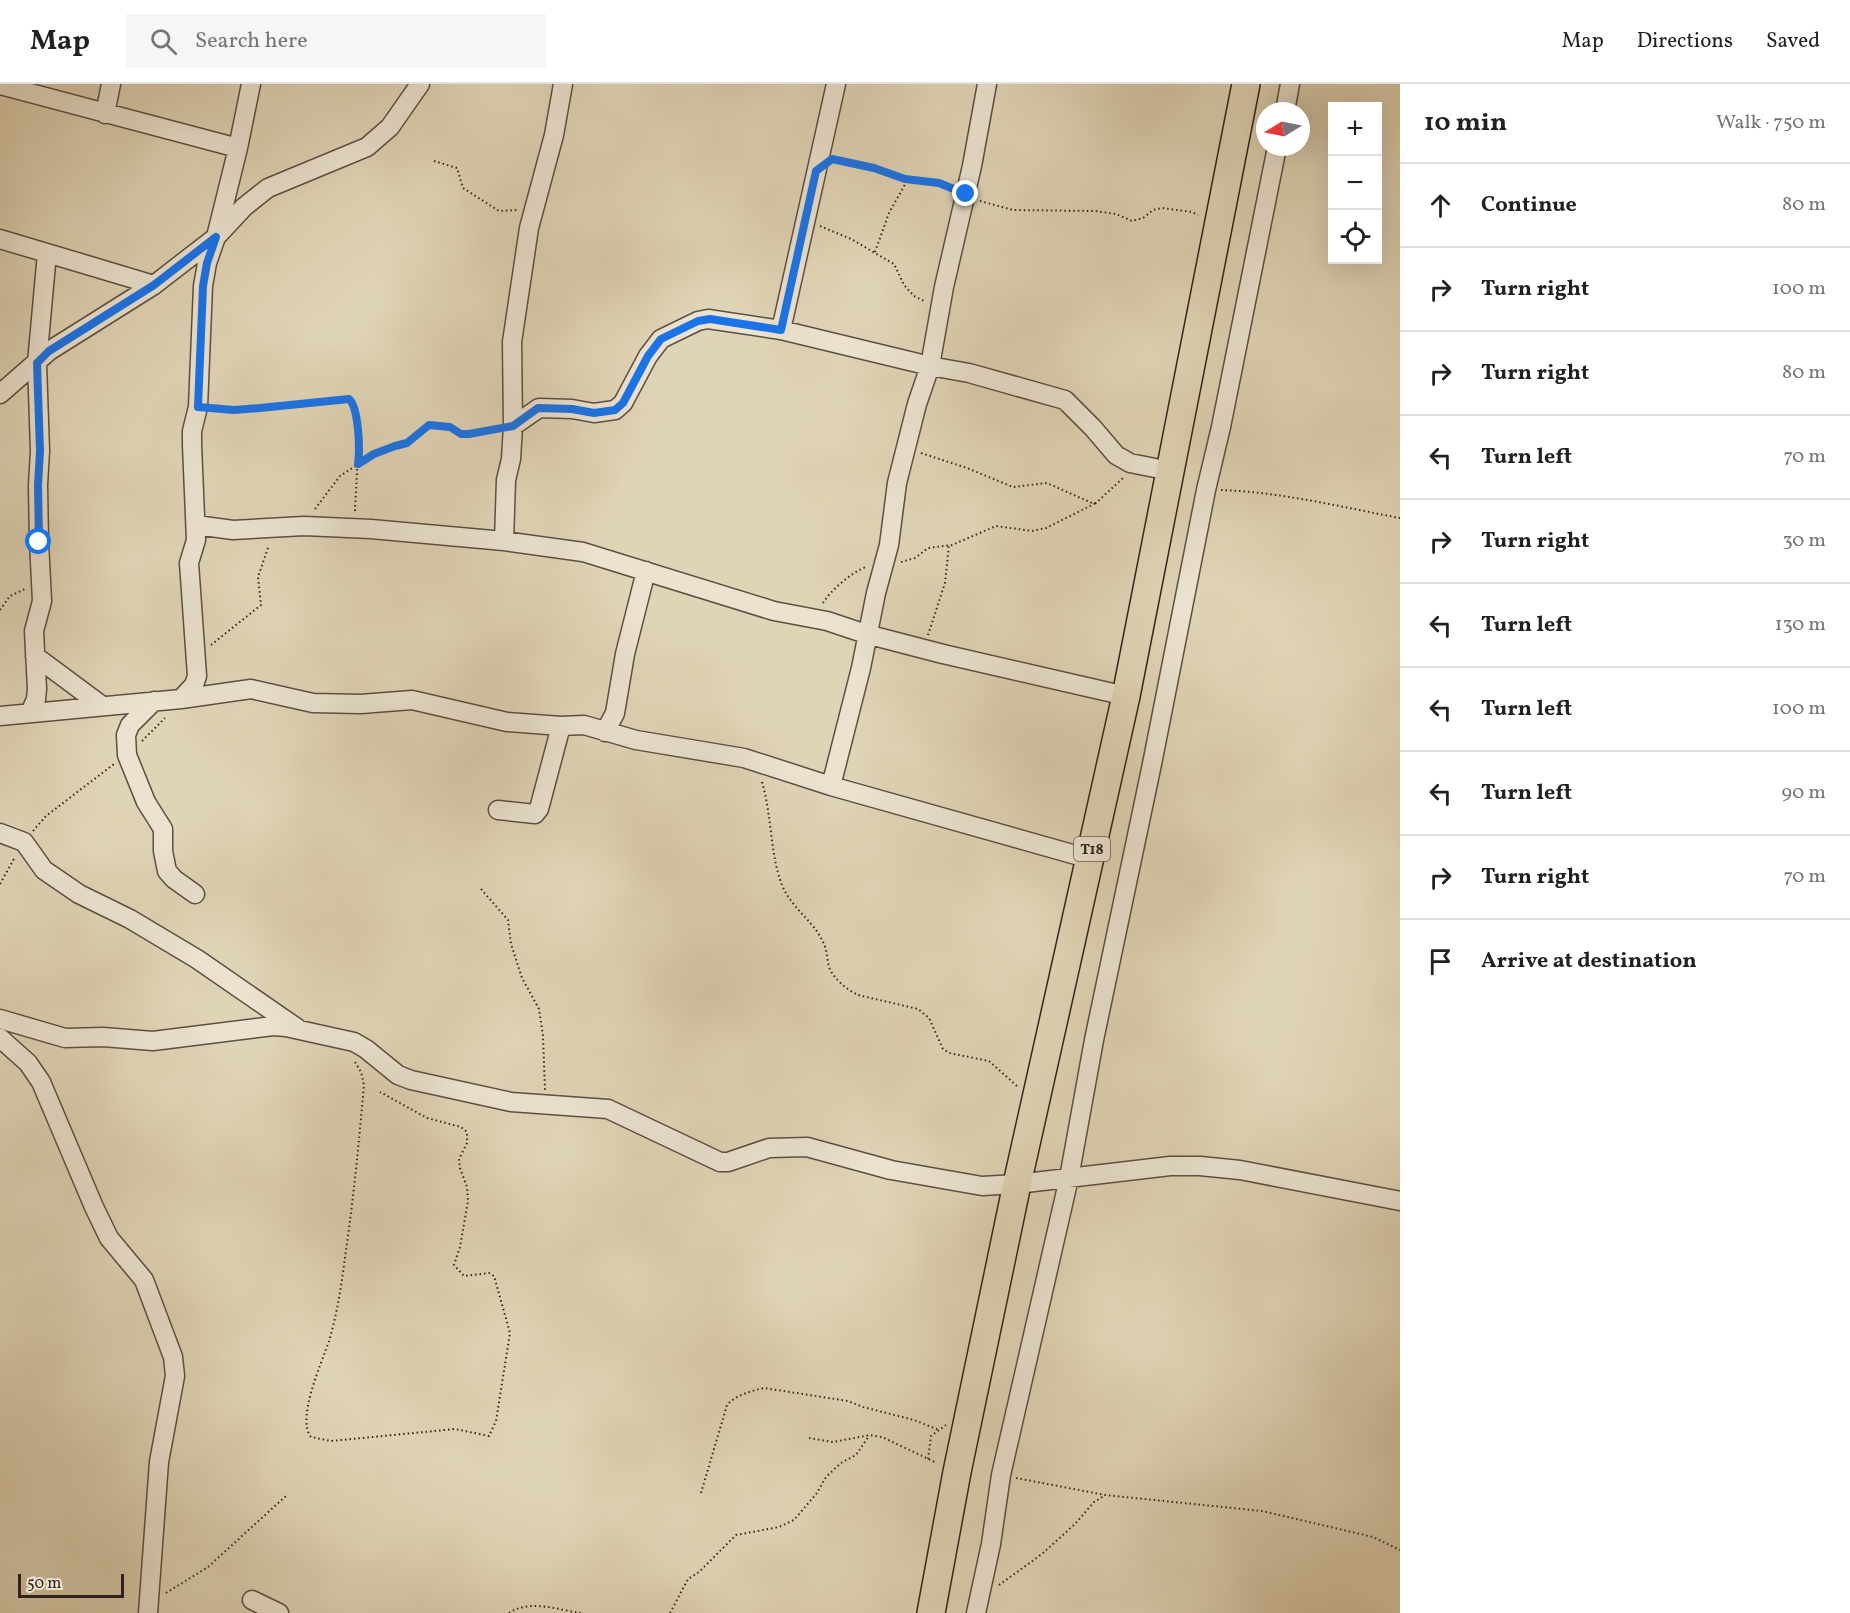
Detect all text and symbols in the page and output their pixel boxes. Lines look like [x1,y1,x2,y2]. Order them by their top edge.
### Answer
search box [126,14,546,68]
text: Map [30,22,90,61]
icon: search [147,25,180,58]
text: Search here [195,26,308,57]
text: Map [1562,27,1604,56]
text: Directions [1637,27,1733,56]
text: Saved [1766,27,1820,56]
north arrow [1256,102,1310,156]
map controls [1328,102,1382,264]
button: + [1328,102,1382,156]
text: 10 min [1424,105,1507,141]
text: Walk · 750 m [1716,109,1826,137]
button: − [1328,156,1382,210]
route end [952,180,978,206]
icon: ahead [1424,189,1457,222]
text: Continue [1481,190,1577,221]
text: 80 m [1782,191,1826,219]
button: locate [1328,210,1382,264]
icon: right [1424,273,1457,306]
text: Turn right [1481,274,1589,305]
text: 100 m [1772,275,1826,303]
icon: right [1424,357,1457,390]
text: Turn right [1481,358,1589,389]
text: 80 m [1782,359,1826,387]
icon: left [1424,441,1457,474]
text: Turn left [1481,442,1572,473]
text: 70 m [1783,443,1826,471]
icon: right [1424,525,1457,558]
text: Turn right [1481,526,1589,557]
text: 30 m [1782,527,1826,555]
route start [25,528,51,554]
icon: left [1424,609,1457,642]
text: Turn left [1481,610,1572,641]
text: 130 m [1775,611,1826,639]
icon: left [1424,693,1457,726]
text: Turn left [1481,694,1572,725]
text: 100 m [1772,695,1826,723]
icon: left [1424,777,1457,810]
text: Turn left [1481,778,1572,809]
text: 90 m [1782,779,1826,807]
road number: T18 [1074,837,1110,861]
icon: right [1424,861,1457,894]
text: Turn right [1481,862,1589,893]
text: 70 m [1783,863,1826,891]
icon: arrive [1424,945,1457,978]
text: Arrive at destination [1481,946,1697,977]
scale bar [18,1571,124,1598]
text: 50 m [27,1573,61,1595]

